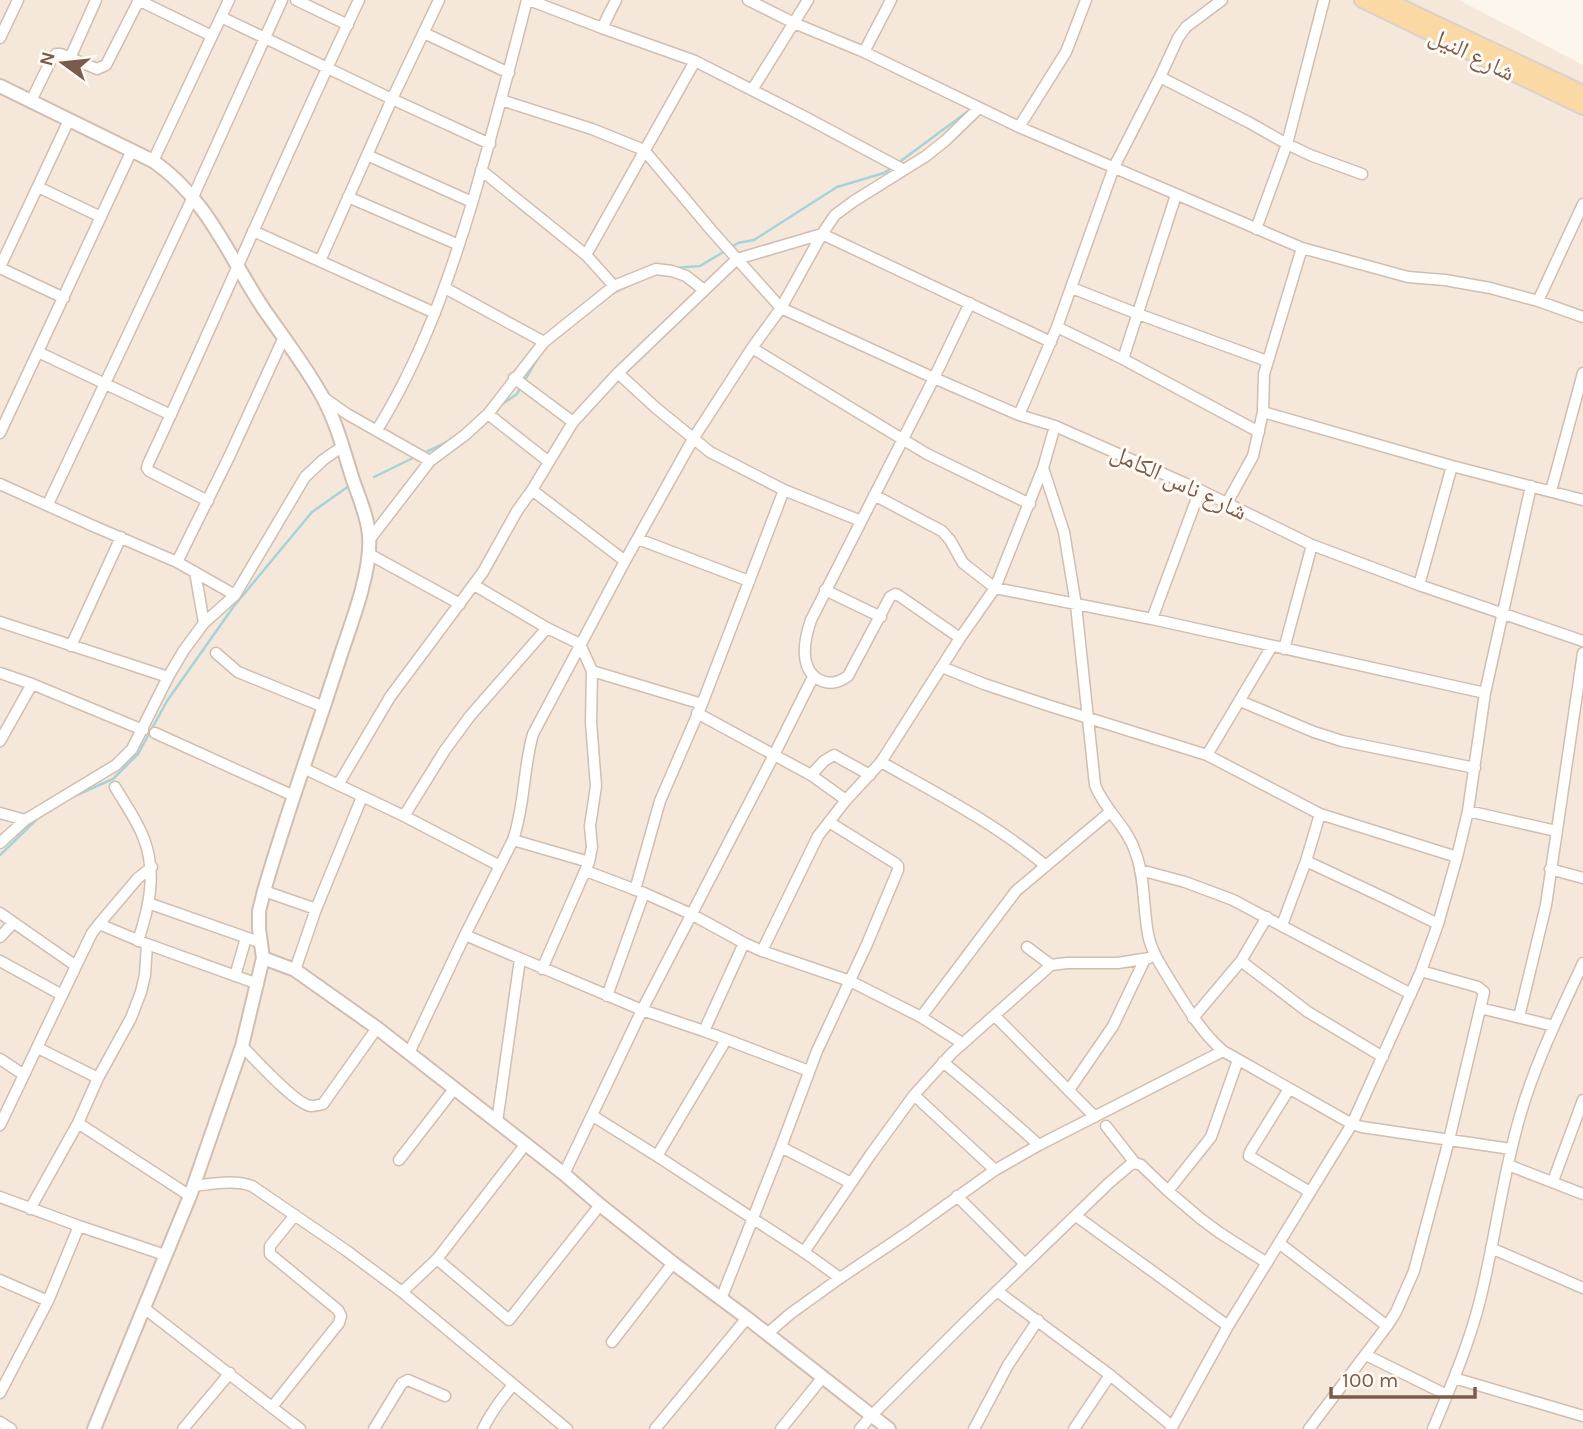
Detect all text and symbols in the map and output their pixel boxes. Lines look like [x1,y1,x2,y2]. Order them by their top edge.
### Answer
street label: شارع النيل [1424,21,1519,88]
north arrow [28,28,98,98]
text: N [35,49,60,68]
street label: شارع ناس الكامل [1106,438,1252,527]
scale bar [1331,1356,1474,1400]
text: 100 m [1342,1368,1399,1392]

